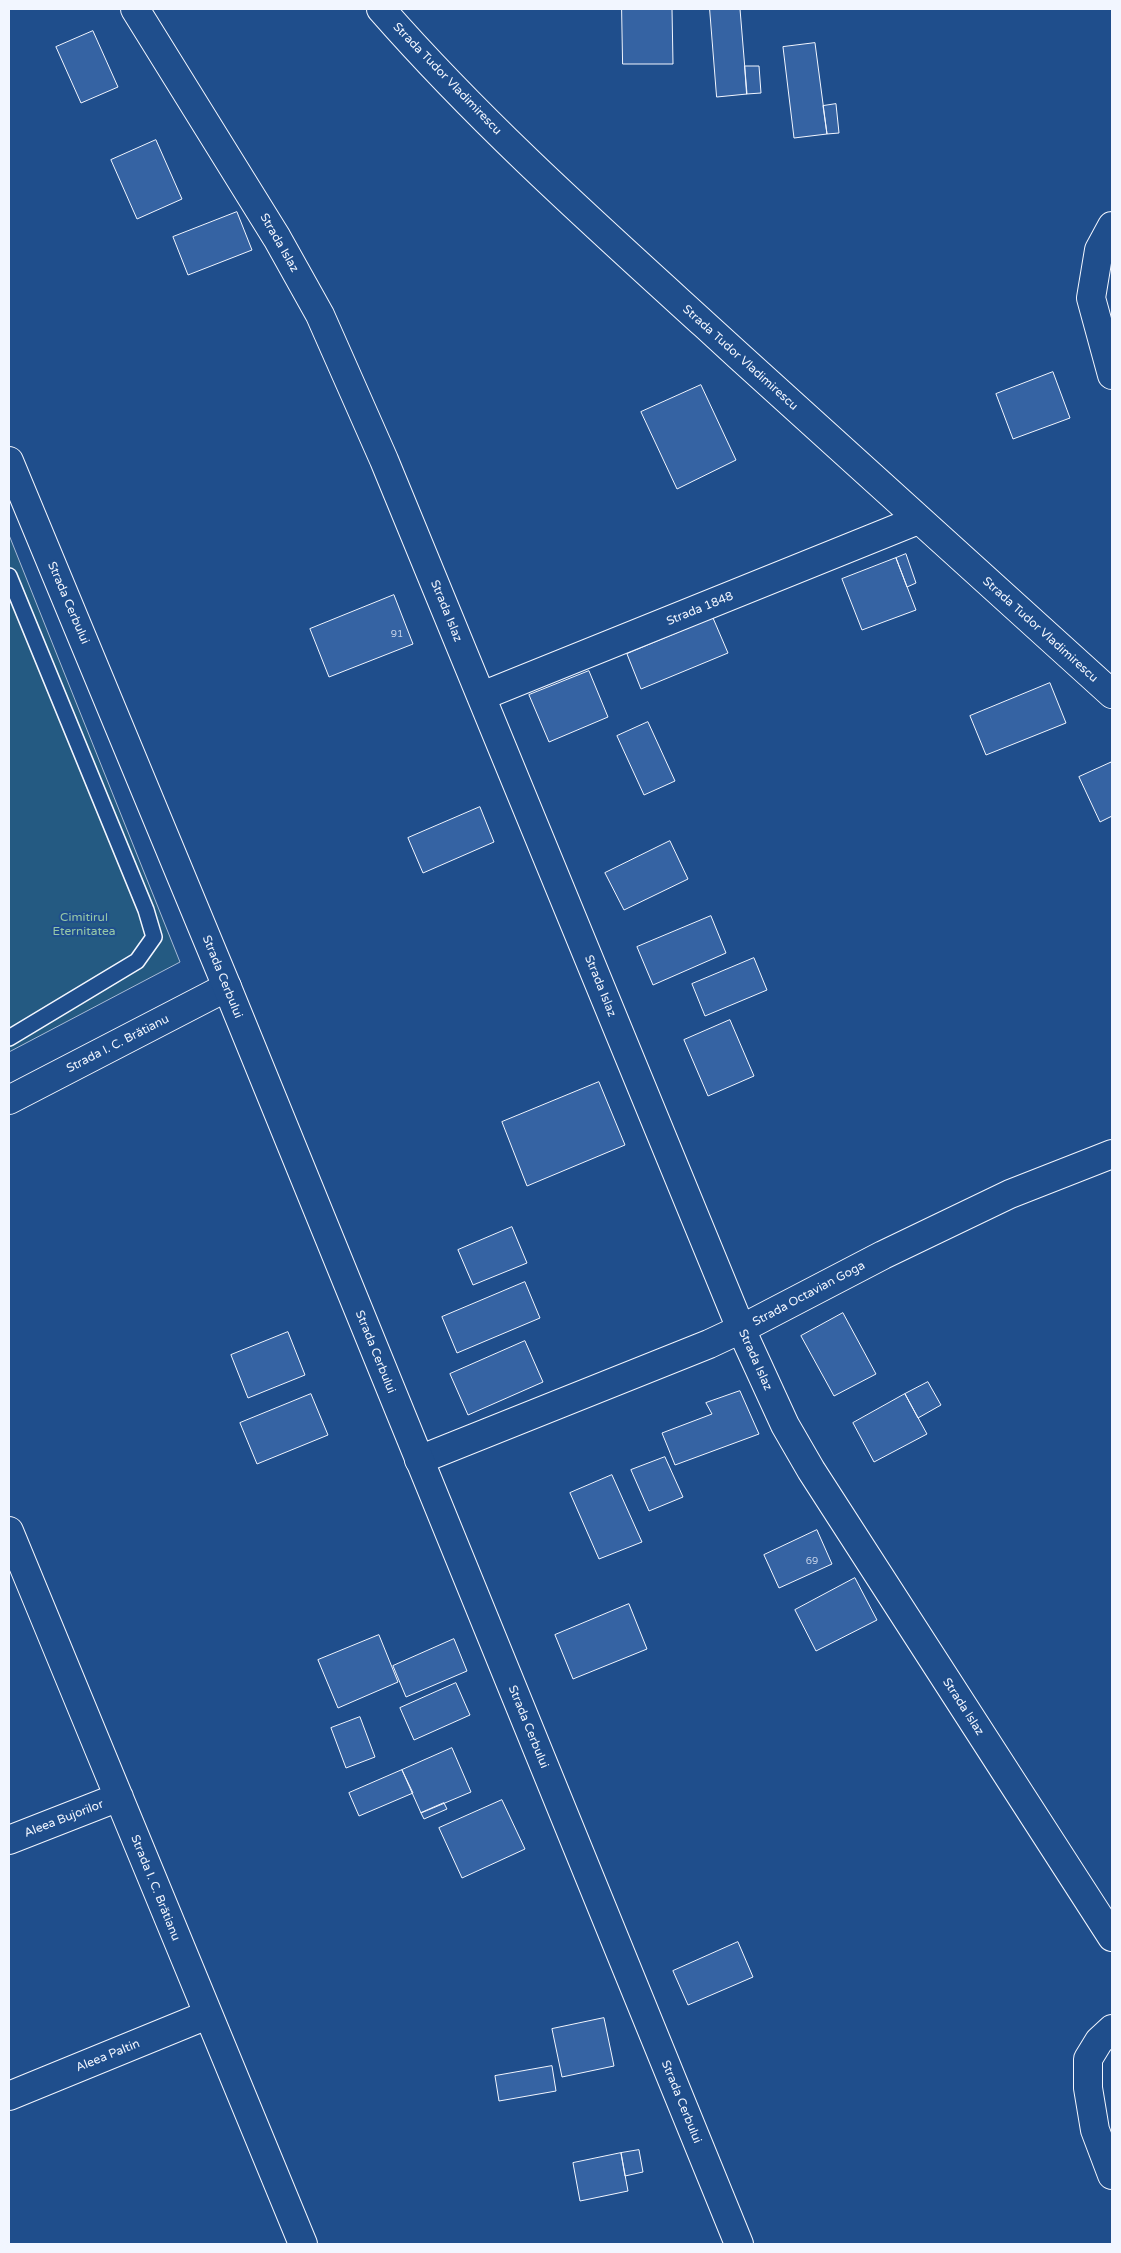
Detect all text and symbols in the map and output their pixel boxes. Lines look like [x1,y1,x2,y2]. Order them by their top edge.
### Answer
street label: Strada Tudor Vladimirescu [390,20,504,138]
street label: Strada Islaz [256,211,302,275]
street label: Strada Tudor Vladimirescu [679,302,801,414]
street label: Strada Cerbului [44,560,92,646]
street label: Strada Tudor Vladimirescu [979,574,1101,686]
street label: Strada Islaz [427,578,465,644]
street label: Strada 1848 [665,589,735,629]
house number: 91 [391,628,403,640]
park label: Cimitirul Eternitatea [53,911,115,939]
street label: Strada Cerbului [199,933,245,1021]
street label: Strada Islaz [581,953,619,1019]
street label: Strada I. C. Brătianu [64,1012,172,1076]
street label: Strada Octavian Goga [751,1258,867,1330]
street label: Strada Cerbului [352,1308,398,1396]
street label: Strada Islaz [735,1327,775,1393]
house number: 69 [806,1555,818,1567]
street label: Strada Islaz [939,1676,987,1738]
street label: Strada Cerbului [505,1683,551,1771]
street label: Aleea Bujorilor [22,1797,106,1841]
street label: Strada I. C. Brătianu [127,1833,183,1943]
street label: Aleea Paltin [74,2037,142,2075]
street label: Strada Cerbului [658,2058,704,2146]

